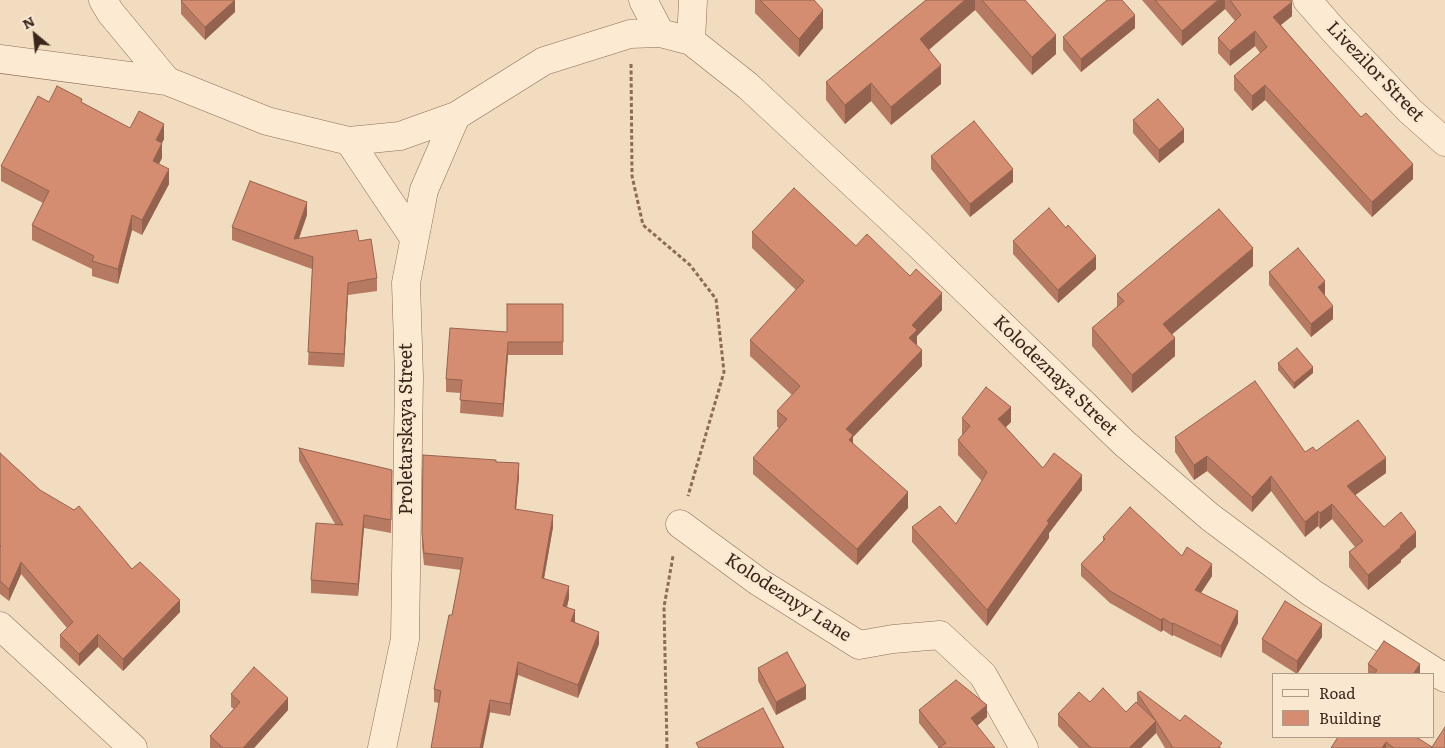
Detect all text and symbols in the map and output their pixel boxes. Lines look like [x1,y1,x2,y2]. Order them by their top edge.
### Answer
north arrow [10,10,60,60]
text: N [18,10,38,33]
street label: Livezilor Street [1322,17,1428,127]
street label: Kolodeznaya Street [988,311,1122,441]
street label: Proletarskaya Street [396,343,418,515]
street label: Kolodeznyy Lane [721,549,855,647]
legend [1272,673,1435,738]
text: Road [1319,681,1355,704]
text: Building [1319,706,1381,729]

